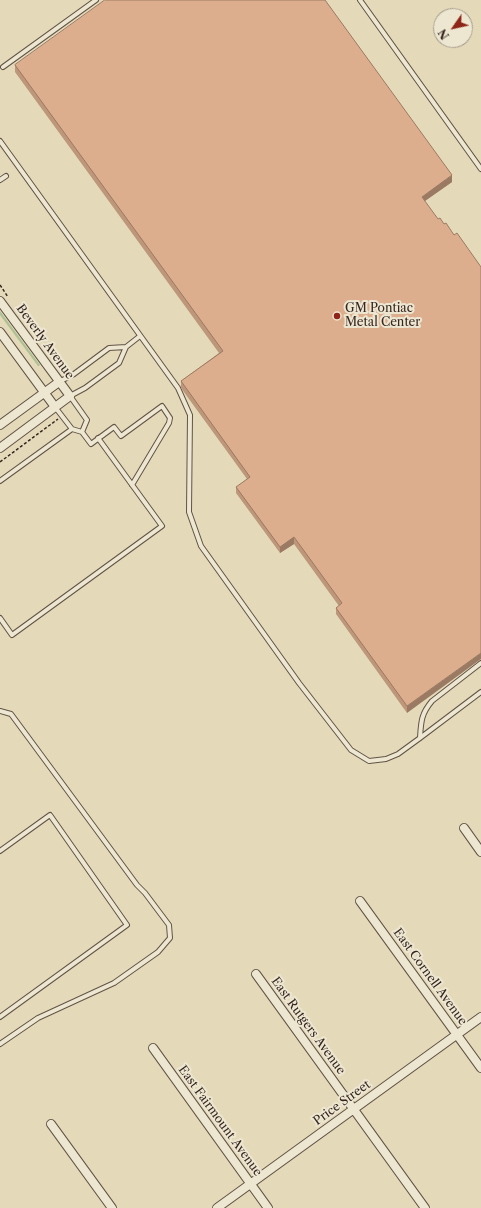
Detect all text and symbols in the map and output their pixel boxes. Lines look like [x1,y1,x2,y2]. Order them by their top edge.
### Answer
north arrow [433,8,473,48]
text: N [435,26,452,42]
street label: Beverly Avenue [13,302,77,382]
place label: GM Pontiac Metal Center [345,302,420,330]
marker: GM Pontiac Metal Center [332,311,342,321]
street label: East Cornell Avenue [390,926,470,1028]
street label: East Rutgers Avenue [268,975,348,1077]
street label: East Fairmount Avenue [175,1063,265,1179]
street label: Price Street [311,1078,373,1128]

